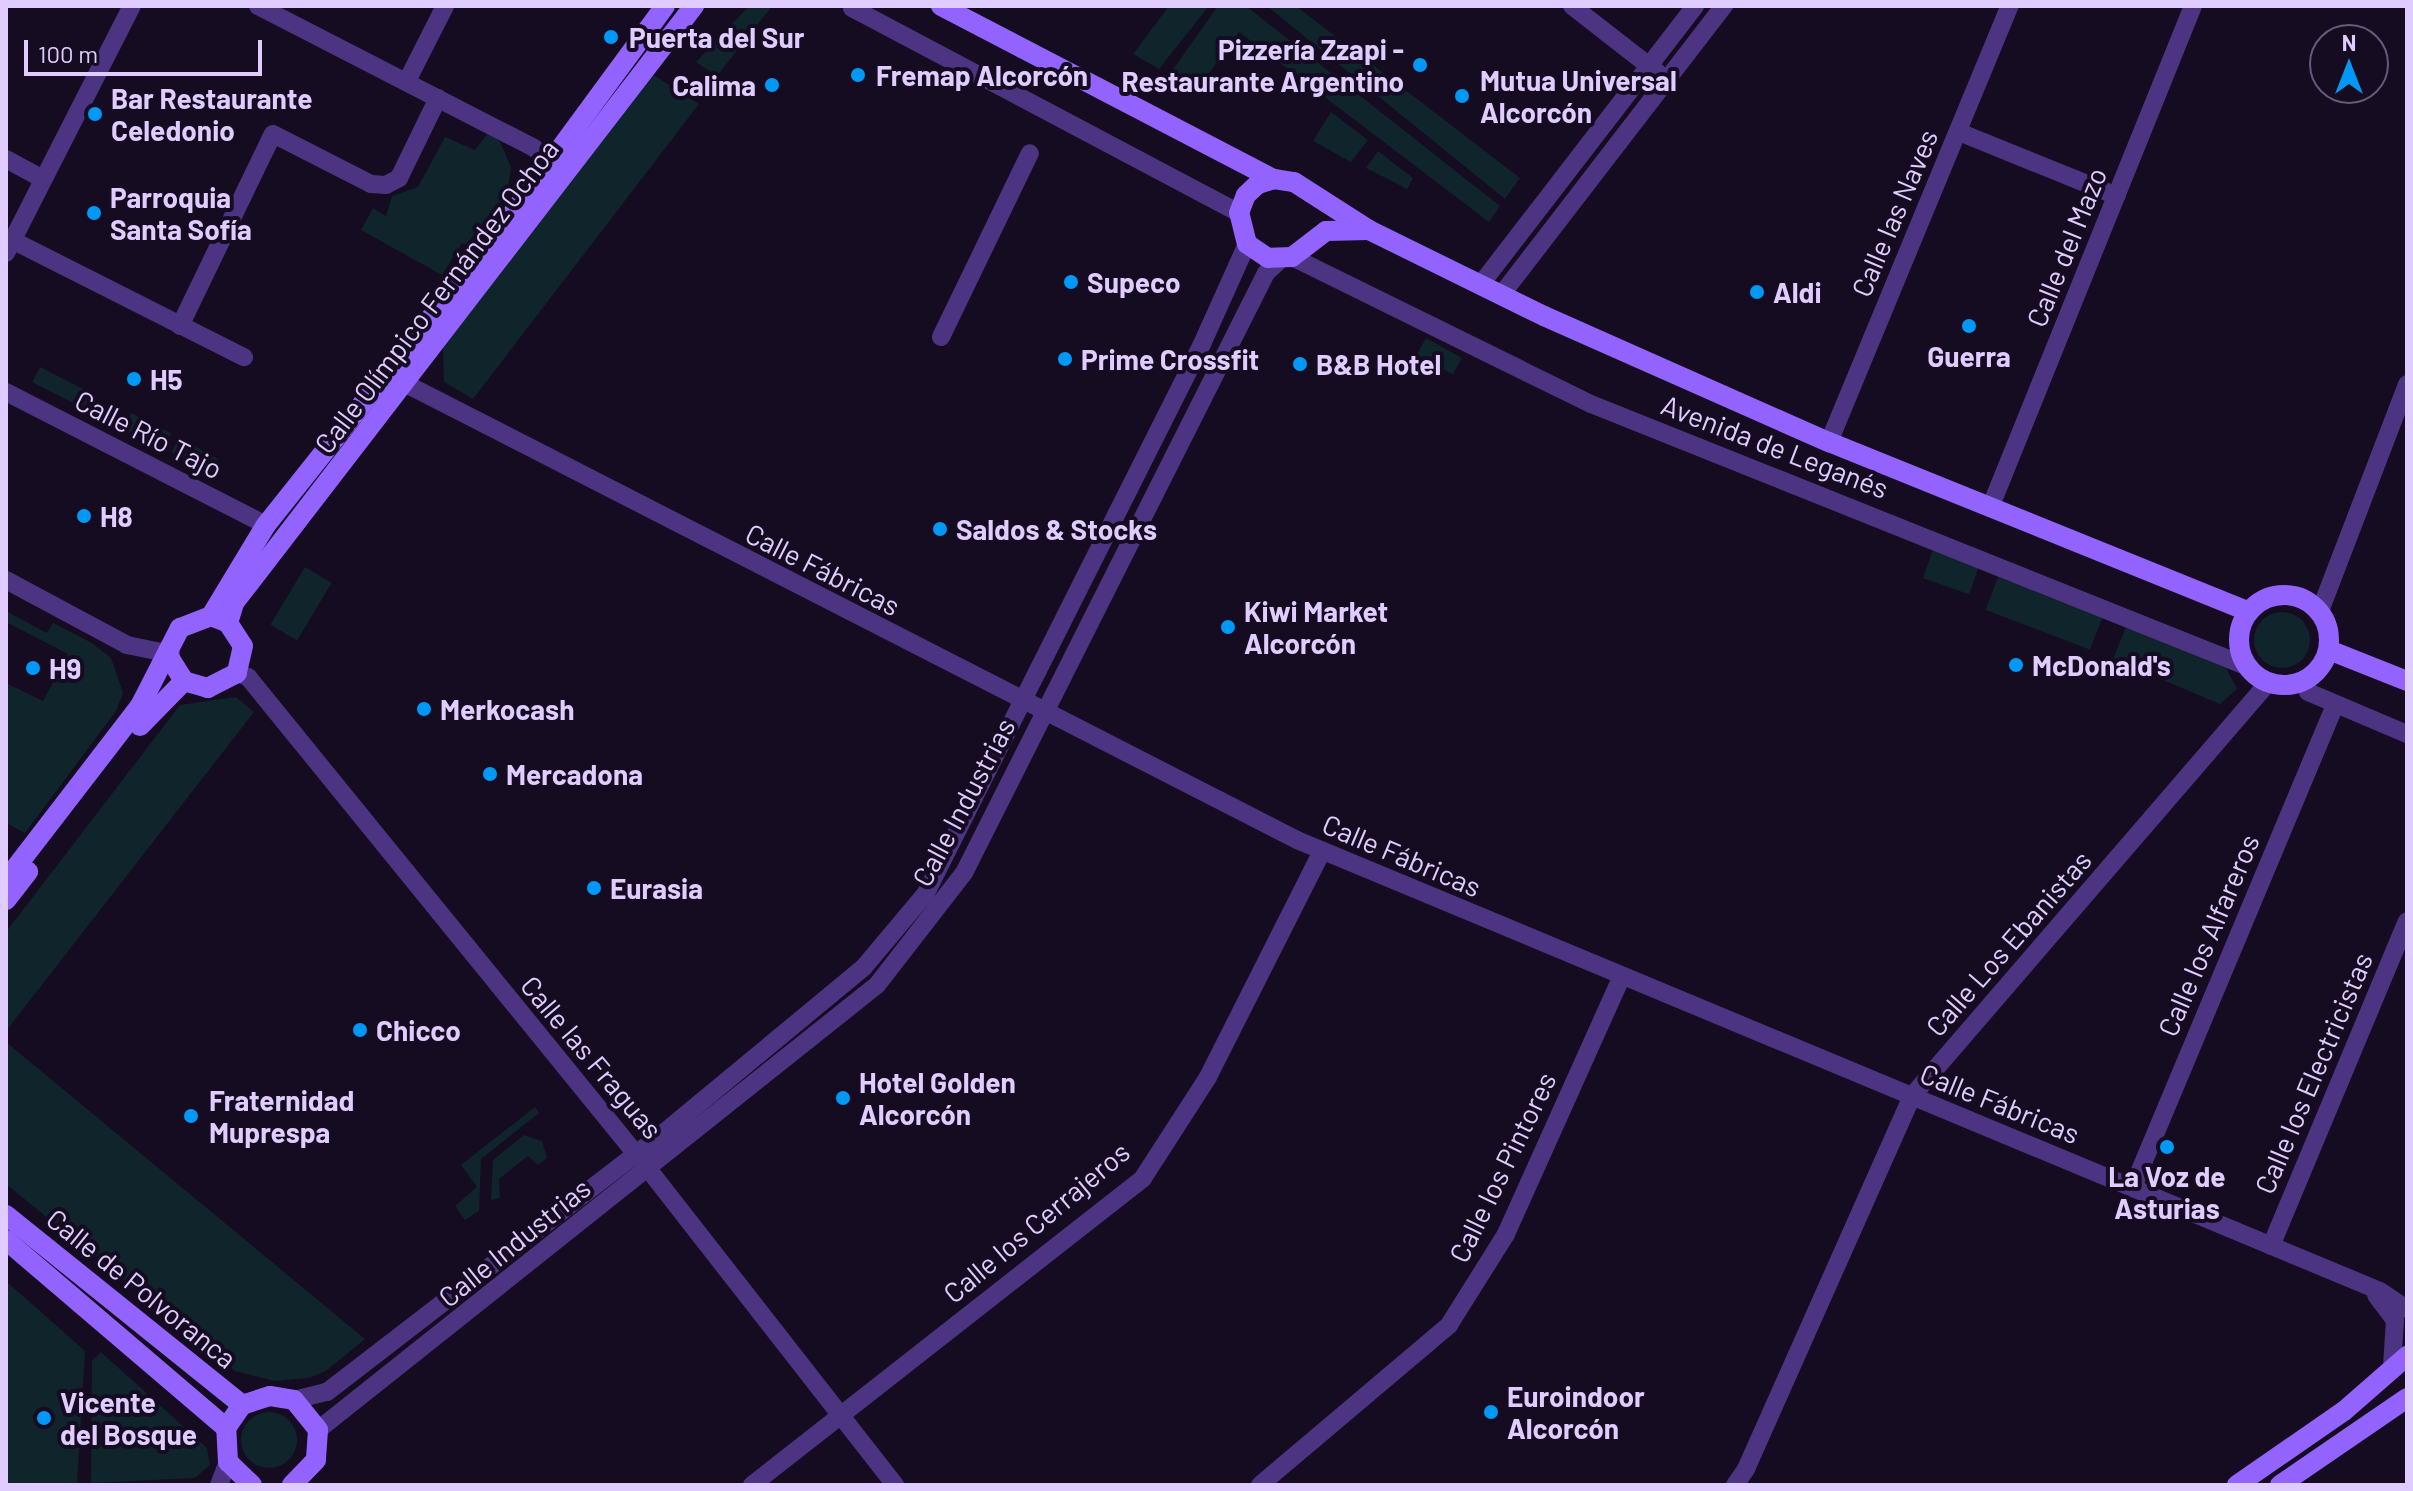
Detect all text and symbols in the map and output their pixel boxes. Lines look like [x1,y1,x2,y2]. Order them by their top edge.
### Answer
place label: Puerta del Sur [629,20,804,54]
scale bar [28,24,266,74]
north arrow [2309,24,2389,104]
marker: Puerta del Sur [600,26,622,48]
text: N [2342,29,2356,55]
place label: Pizzería Zzapi - Restaurante Argentino [1122,32,1404,98]
text: 100 m [38,39,98,68]
marker: Pizzería Zzapi - Restaurante Argentino [1411,56,1429,74]
place label: Fremap Alcorcón [876,58,1088,92]
place label: Mutua Universal Alcorcón [1480,63,1677,129]
marker: Fremap Alcorcón [847,64,869,86]
place label: Calima [672,68,756,102]
marker: Calima [763,76,781,94]
place label: Bar Restaurante Celedonio [111,81,313,147]
marker: Mutua Universal Alcorcón [1451,85,1473,107]
marker: Bar Restaurante Celedonio [86,105,104,123]
street label: Calle las Naves [1844,124,1944,302]
street label: Calle Olímpico Fernández Ochoa [307,132,565,460]
street label: Calle del Mazo [2019,162,2113,332]
place label: Parroquia Santa Sofía [110,180,252,246]
marker: Parroquia Santa Sofía [85,204,103,222]
place label: Supeco [1087,265,1180,299]
marker: Supeco [1062,273,1080,291]
place label: Aldi [1773,275,1822,309]
marker: Aldi [1748,283,1766,301]
marker: Guerra [1960,317,1978,335]
place label: Guerra [1927,339,2011,373]
place label: Prime Crossfit [1081,342,1259,376]
place label: B&B Hotel [1316,347,1441,381]
marker: Prime Crossfit [1056,350,1074,368]
marker: B&B Hotel [1291,355,1309,373]
place label: H5 [150,362,183,396]
marker: H5 [125,370,143,388]
street label: Calle Río Tajo [70,383,228,485]
street label: Avenida de Leganés [1657,387,1893,505]
place label: H8 [100,499,133,533]
marker: H8 [75,507,93,525]
place label: Saldos & Stocks [956,512,1157,546]
street label: Calle Fábricas [740,516,906,622]
marker: Saldos & Stocks [931,520,949,538]
place label: Kiwi Market Alcorcón [1244,594,1388,660]
marker: Kiwi Market Alcorcón [1219,618,1237,636]
place label: McDonald's [2032,648,2171,682]
place label: H9 [49,651,81,685]
marker: McDonald's [2007,656,2025,674]
marker: H9 [24,659,42,677]
place label: Merkocash [440,692,574,726]
marker: Merkocash [415,700,433,718]
street label: Calle Industrias [905,712,1021,892]
place label: Mercadona [506,757,643,791]
marker: Mercadona [481,765,499,783]
street label: Calle Fábricas [1318,807,1486,903]
street label: Calle los Alfareros [2150,829,2266,1041]
street label: Calle Los Ebanistas [1918,843,2098,1043]
place label: Eurasia [610,871,703,905]
marker: Eurasia [585,879,603,897]
street label: Calle los Electricistas [2247,947,2379,1199]
street label: Calle las Fraguas [514,969,670,1145]
place label: Chicco [376,1013,461,1047]
marker: Chicco [351,1021,369,1039]
street label: Calle Fábricas [1915,1056,2085,1150]
place label: Hotel Golden Alcorcón [859,1065,1016,1131]
street label: Calle los Pintores [1441,1066,1563,1268]
place label: Fraternidad Muprespa [209,1083,354,1149]
marker: Hotel Golden Alcorcón [834,1089,852,1107]
marker: Fraternidad Muprespa [180,1105,202,1127]
street label: Calle los Cerrajeros [936,1134,1136,1310]
marker: La Voz de Asturias [2158,1138,2176,1156]
place label: La Voz de Asturias [2108,1159,2226,1225]
street label: Calle Industrias [431,1171,597,1313]
street label: Calle de Polvoranca [40,1201,244,1375]
place label: Euroindoor Alcorcón [1507,1379,1645,1445]
place label: Vicente del Bosque [60,1385,197,1451]
marker: Euroindoor Alcorcón [1482,1403,1500,1421]
marker: Vicente del Bosque [35,1409,53,1427]

